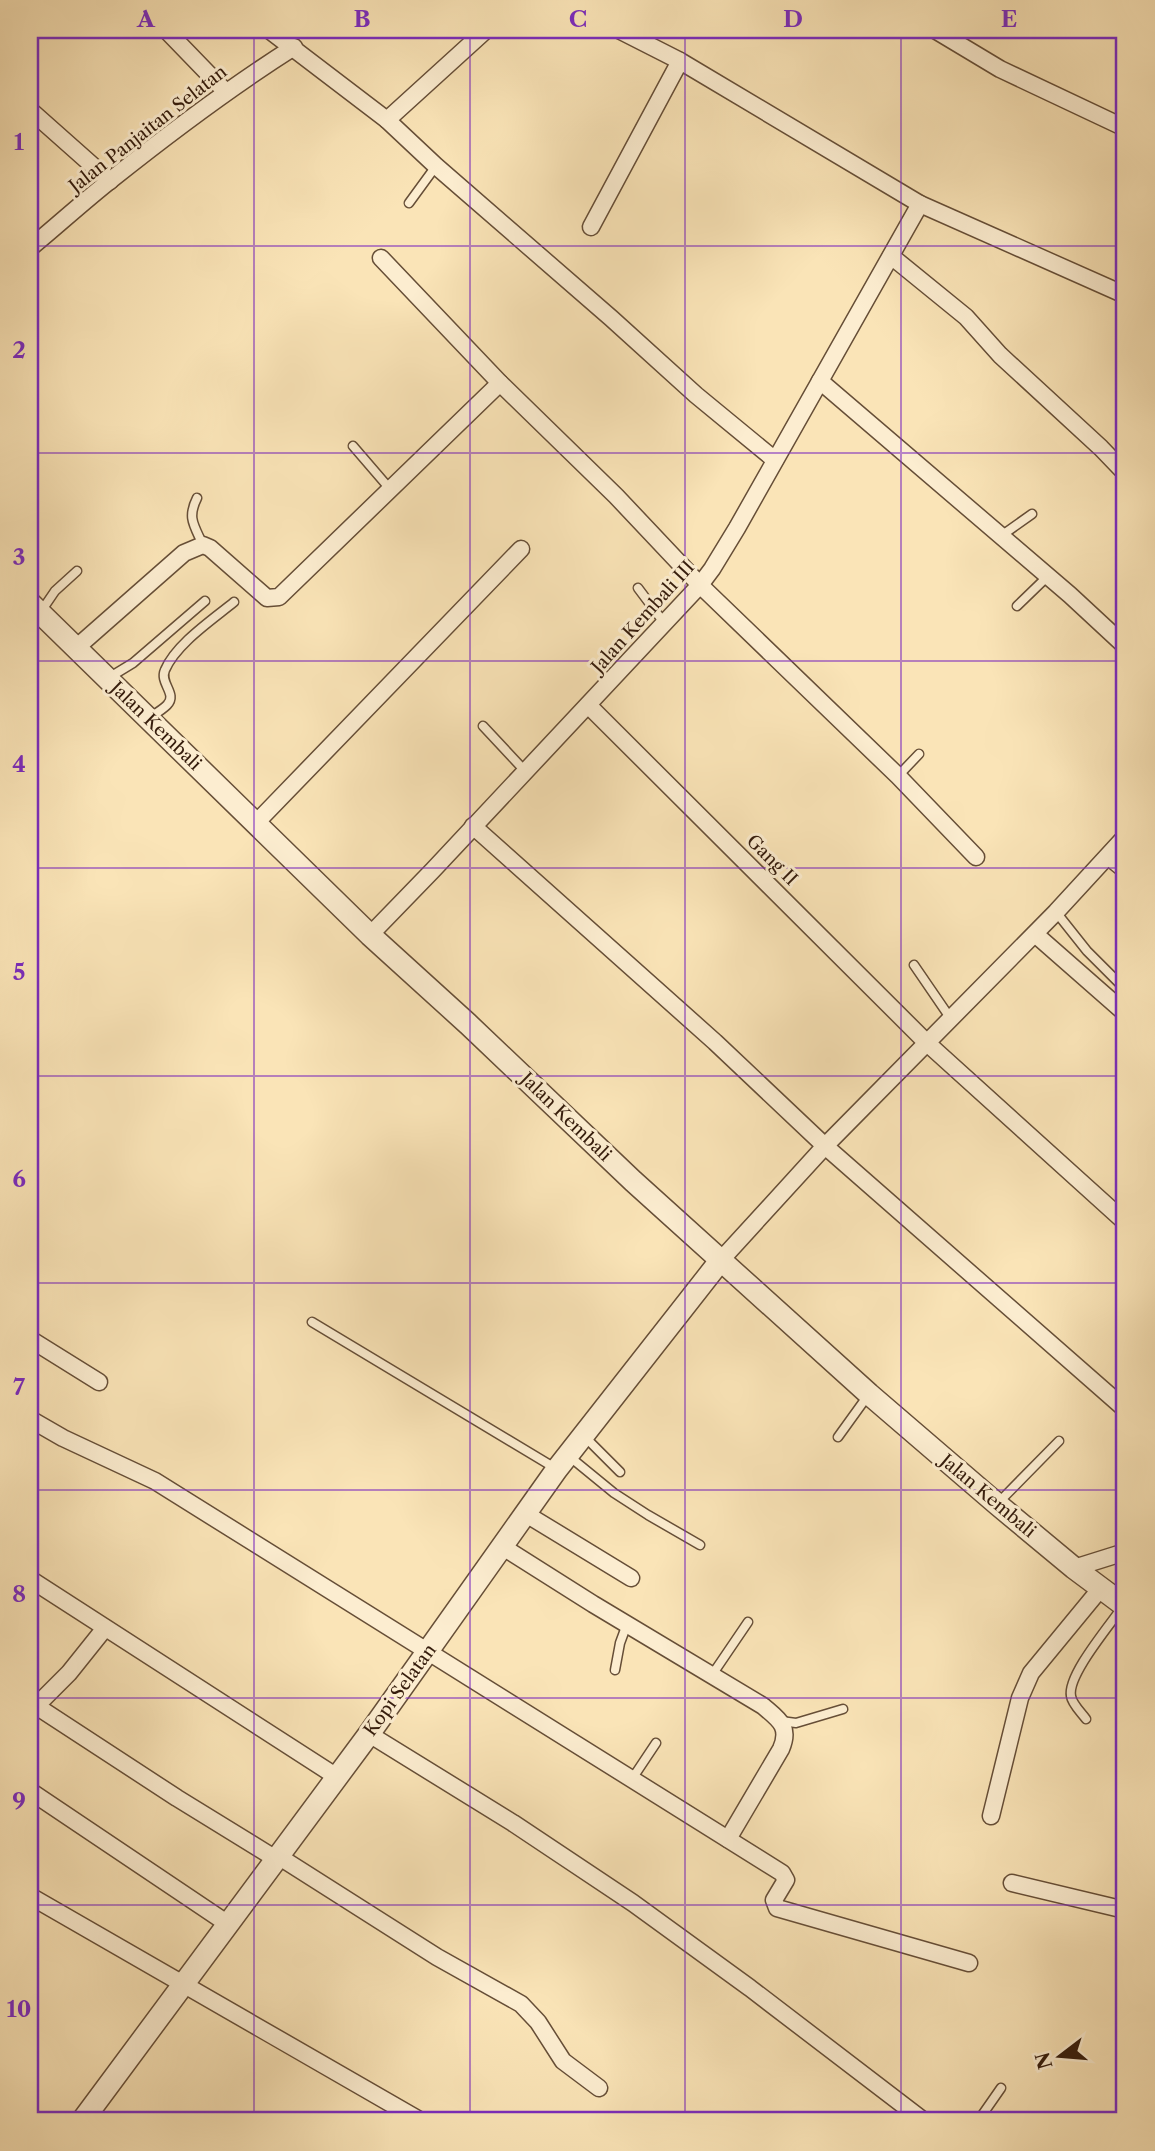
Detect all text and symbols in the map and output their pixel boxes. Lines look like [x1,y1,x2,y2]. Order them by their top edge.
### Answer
text: A [136,5,156,33]
text: B [353,5,371,33]
text: C [569,5,587,33]
text: D [783,5,803,33]
text: E [1001,5,1017,33]
street label: Jalan Panjaitan Selatan [63,61,231,199]
text: 1 [14,128,25,156]
text: 2 [12,336,26,364]
text: 3 [13,543,26,571]
street label: Jalan Kembali III [585,556,699,680]
street label: Jalan Kembali [104,675,206,775]
text: 4 [12,750,26,778]
street label: Gang II [742,830,802,890]
text: 5 [13,958,25,986]
street label: Jalan Kembali [514,1066,616,1166]
text: 6 [12,1165,26,1193]
text: 7 [13,1373,25,1401]
street label: Jalan Kembali [933,1448,1041,1543]
text: 8 [12,1580,26,1608]
street label: Kopi Selatan [359,1640,441,1740]
text: 9 [12,1787,26,1815]
text: 10 [7,1995,31,2023]
north arrow [1026,2022,1096,2092]
text: N [1031,2049,1057,2072]

